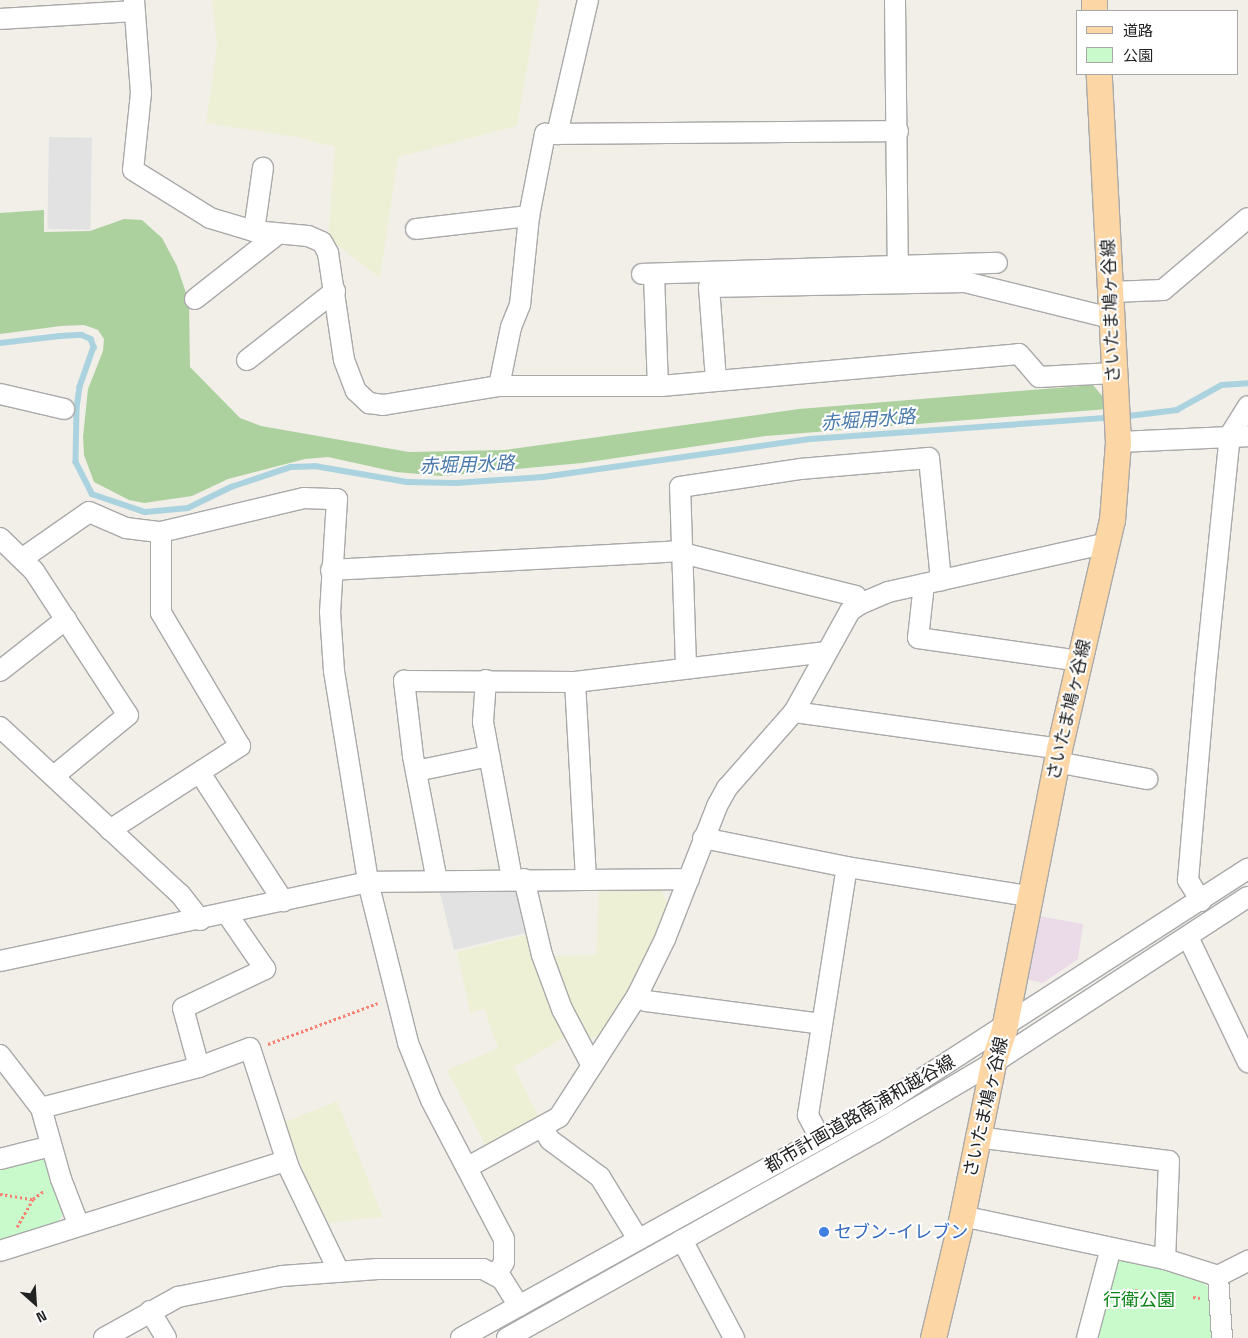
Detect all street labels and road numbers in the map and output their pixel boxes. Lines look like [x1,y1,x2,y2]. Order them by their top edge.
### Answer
street label: さいたま鳩ヶ谷線 [1098,239,1124,383]
street label: さいたま鳩ヶ谷線 [1042,637,1096,783]
street label: さいたま鳩ヶ谷線 [959,1034,1013,1180]
street label: 都市計画道路南浦和越谷線 [761,1051,959,1177]

